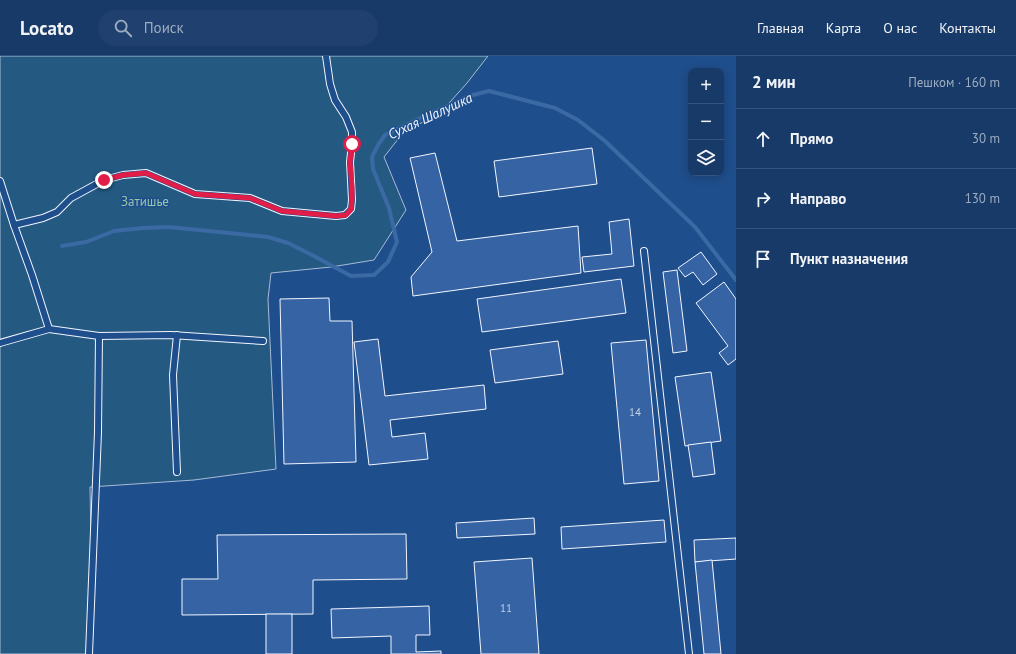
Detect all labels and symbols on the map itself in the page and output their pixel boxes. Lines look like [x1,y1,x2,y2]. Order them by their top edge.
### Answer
water label: Сухая Шалушка [385,88,475,143]
route start [343,135,361,153]
route end [95,171,113,189]
park label: Затишье [121,193,169,210]
house number: 14 [629,405,641,419]
house number: 11 [500,601,512,615]

